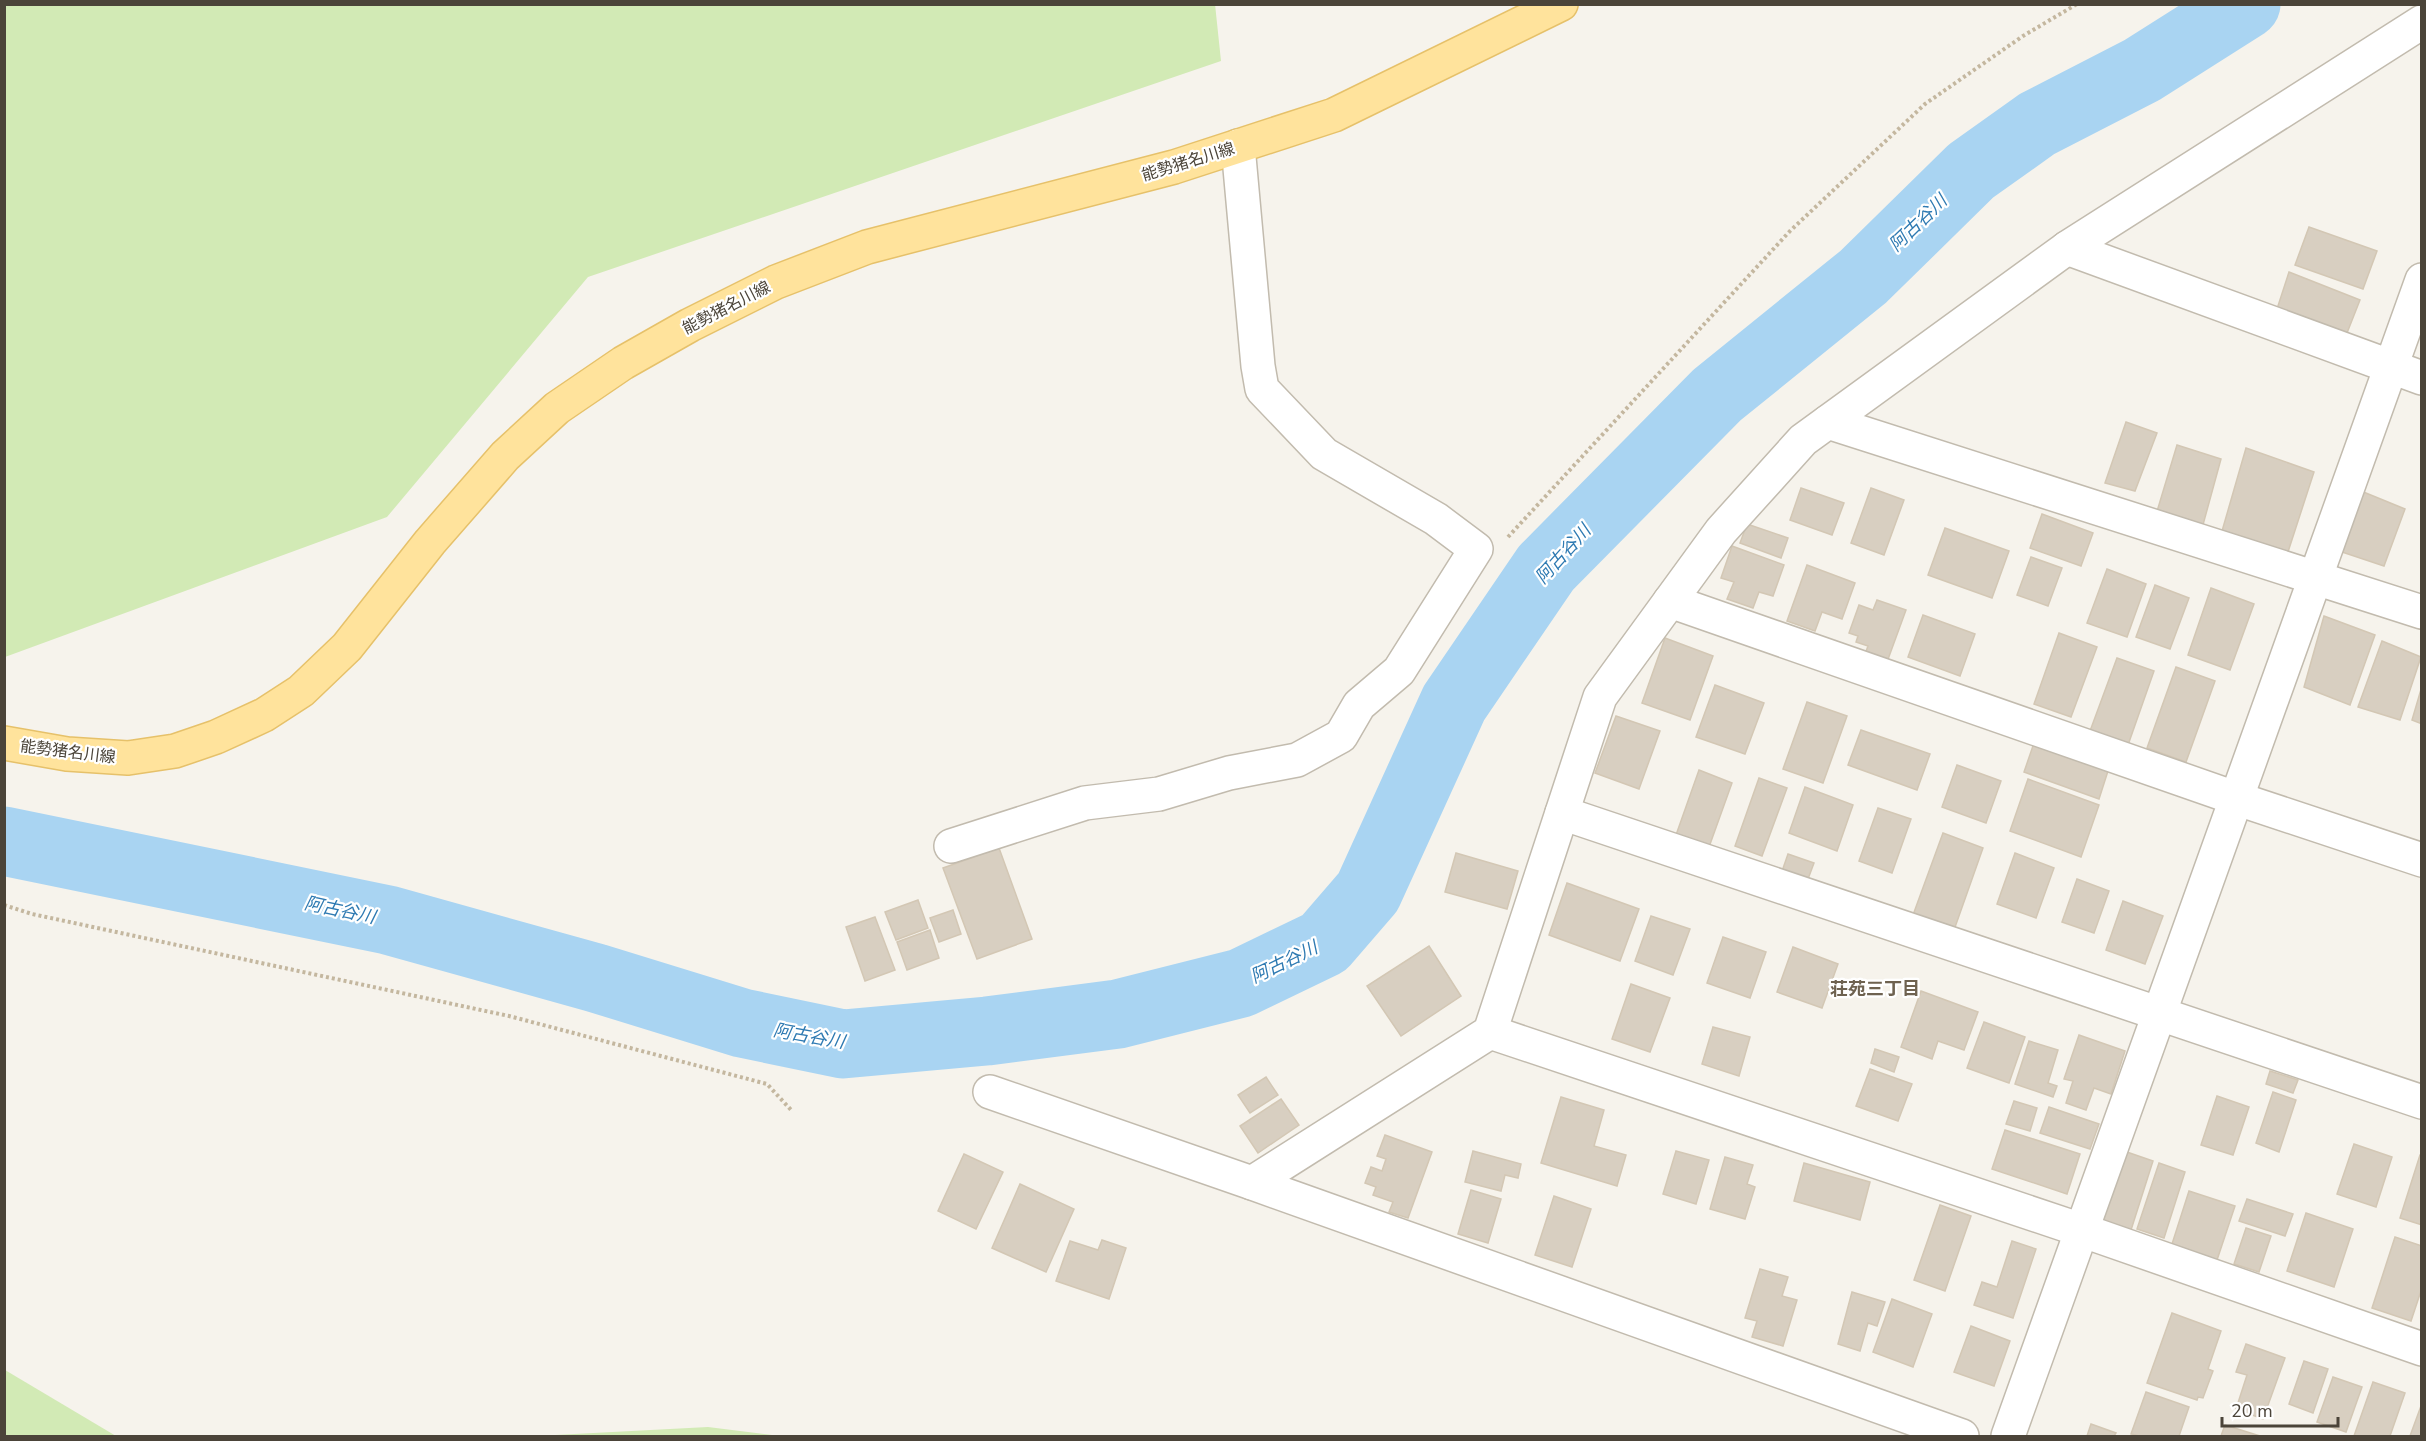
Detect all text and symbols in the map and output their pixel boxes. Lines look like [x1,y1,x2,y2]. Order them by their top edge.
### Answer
street label: 能勢猪名川線 [1139,137,1237,187]
water label: 阿古谷川 [1884,188,1954,257]
street label: 能勢猪名川線 [679,276,774,339]
water label: 阿古谷川 [1530,518,1597,589]
street label: 能勢猪名川線 [19,735,117,769]
water label: 阿古谷川 [302,891,380,930]
water label: 阿古谷川 [1246,935,1323,989]
district label: 荘苑三丁目 [1830,977,1920,1001]
water label: 阿古谷川 [771,1018,849,1054]
scale bar [2222,1390,2338,1428]
text: 20 m [2231,1399,2273,1423]

